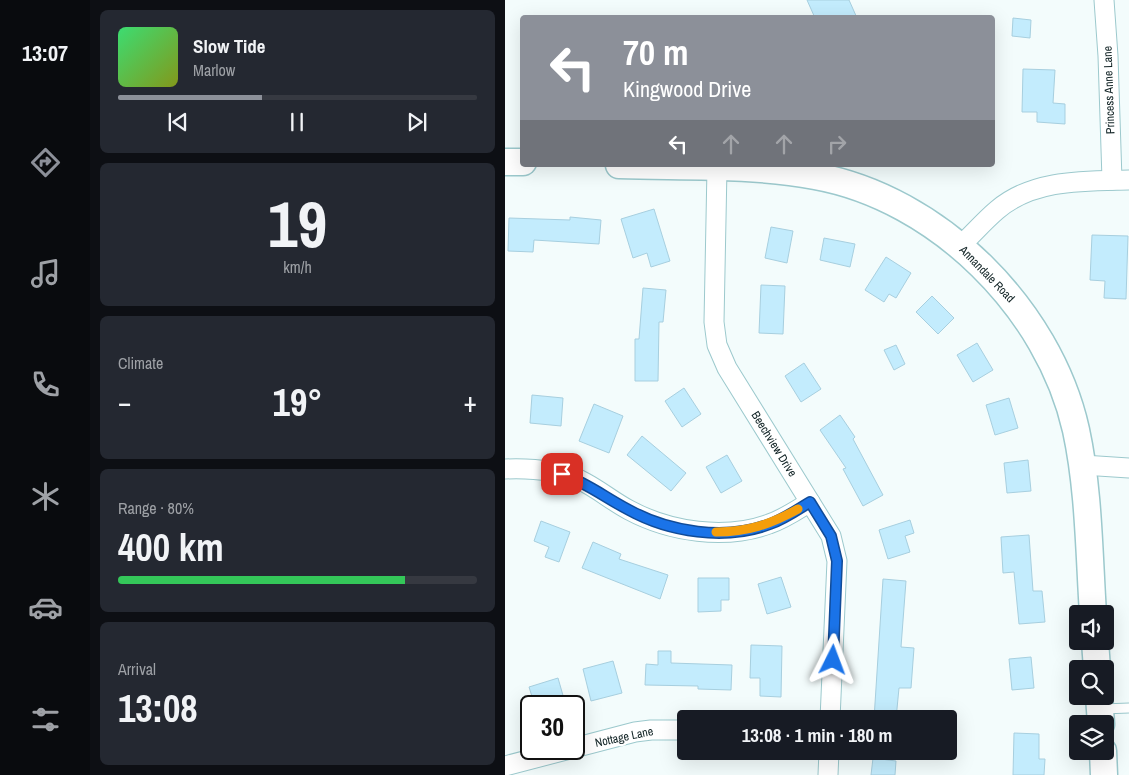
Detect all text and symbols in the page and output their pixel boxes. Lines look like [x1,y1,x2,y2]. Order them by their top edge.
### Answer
text: 70 m [623,29,688,76]
text: Slow Tide [193,33,265,59]
icon: left [540,35,605,100]
text: 13:07 [22,38,68,68]
street label: Princess Anne Lane [1099,46,1119,134]
text: Marlow [193,59,235,81]
text: Kingwood Drive [623,74,751,104]
icon: previous [164,108,192,136]
icon: pause [283,108,311,136]
icon: next [403,108,431,136]
icon: left [664,130,692,158]
icon: ahead [717,130,745,158]
icon: ahead [770,130,798,158]
icon: right [823,130,851,158]
icon: directions [28,145,63,180]
text: 19 [268,180,327,267]
street label: Annandale Road [955,241,1018,306]
icon: music [28,256,63,291]
text: km/h [283,256,312,278]
text: Climate [118,352,163,374]
icon: phone [28,367,63,402]
text: 19° [273,377,322,428]
text: − [118,383,131,421]
text: + [464,383,477,421]
street label: Beechview Drive [748,408,800,480]
pin [541,453,583,495]
icon: arrive [548,460,576,488]
icon: climate [28,479,63,514]
text: Range · 80% [118,497,194,519]
text: 400 km [118,522,224,573]
icon: car [28,590,63,625]
map controls [1069,605,1114,760]
button: sound [1069,605,1114,650]
position arrow [806,633,858,685]
text: Arrival [118,658,156,680]
button: search [1069,660,1114,705]
text: 13:08 [118,683,198,734]
speed limit sign: 30 [520,695,585,760]
icon: filters [28,702,63,737]
button: layers [1069,715,1114,760]
text: 13:08 · 1 min · 180 m [742,722,892,748]
street label: Nottage Lane [593,723,655,751]

